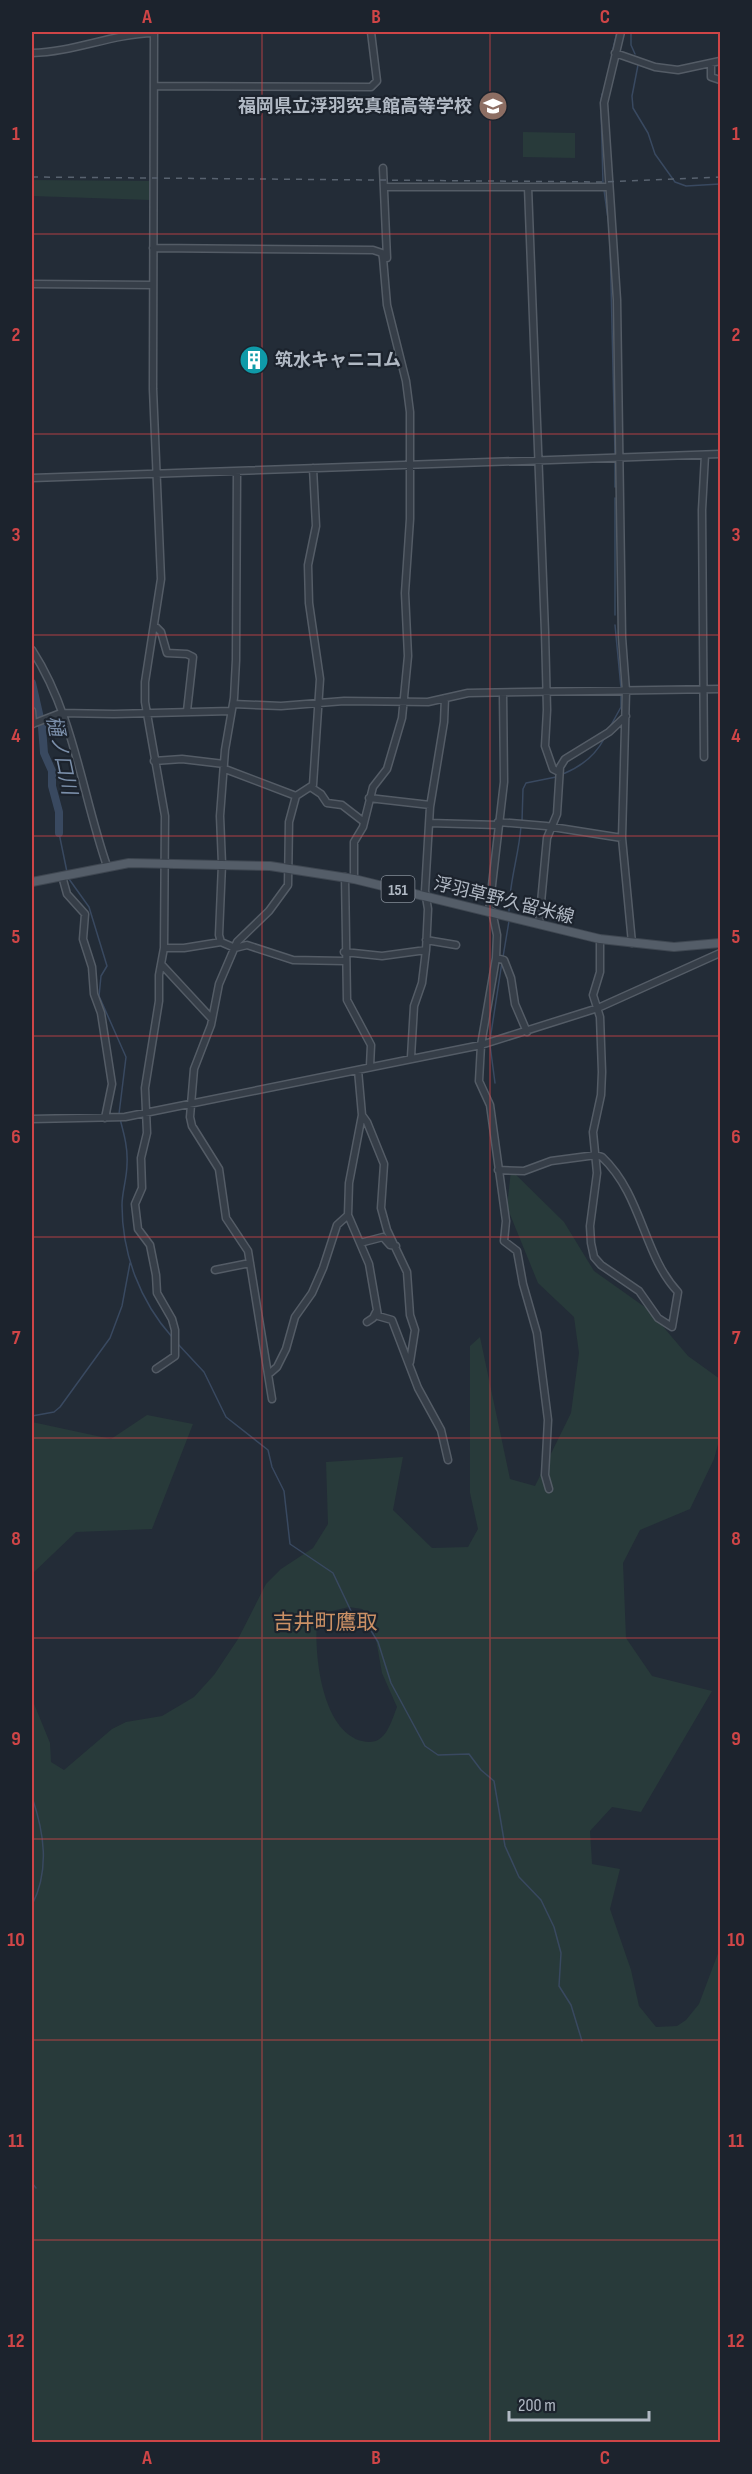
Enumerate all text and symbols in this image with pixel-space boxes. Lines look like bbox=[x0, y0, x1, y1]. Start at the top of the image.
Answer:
text: A bbox=[141, 5, 152, 29]
text: B bbox=[371, 5, 381, 29]
text: C bbox=[600, 5, 610, 29]
school or university icon: 福岡県立浮羽究真館高等学校 bbox=[477, 90, 509, 122]
place label: 福岡県立浮羽究真館高等学校 bbox=[238, 96, 472, 117]
text: 1 bbox=[12, 122, 20, 146]
text: 1 bbox=[732, 122, 740, 146]
text: 2 bbox=[12, 323, 20, 347]
text: 2 bbox=[732, 323, 740, 347]
building icon: 筑水キャニコム bbox=[238, 344, 270, 376]
place label: 筑水キャニコム bbox=[275, 350, 401, 371]
text: 3 bbox=[12, 523, 21, 547]
text: 3 bbox=[732, 523, 741, 547]
water label: 樋ノ口川 bbox=[41, 714, 81, 799]
text: 4 bbox=[11, 724, 21, 748]
text: 4 bbox=[731, 724, 741, 748]
street label: 浮羽草野久留米線 bbox=[431, 873, 576, 928]
road number: 151 bbox=[382, 876, 414, 902]
text: 5 bbox=[12, 925, 21, 949]
text: 5 bbox=[732, 925, 741, 949]
text: 6 bbox=[11, 1125, 21, 1149]
text: 6 bbox=[731, 1125, 741, 1149]
text: 7 bbox=[12, 1326, 21, 1350]
text: 7 bbox=[732, 1326, 741, 1350]
text: 8 bbox=[11, 1527, 21, 1551]
text: 8 bbox=[731, 1527, 741, 1551]
district label: 吉井町鷹取 bbox=[273, 1610, 378, 1635]
text: 9 bbox=[11, 1727, 21, 1751]
text: 9 bbox=[731, 1727, 741, 1751]
text: 10 bbox=[7, 1928, 25, 1952]
text: 10 bbox=[727, 1928, 745, 1952]
text: 11 bbox=[8, 2129, 24, 2153]
text: 11 bbox=[728, 2129, 744, 2153]
text: 12 bbox=[8, 2329, 24, 2353]
text: 12 bbox=[728, 2329, 744, 2353]
scale bar bbox=[509, 2384, 648, 2422]
text: 200 m bbox=[518, 2395, 556, 2416]
text: A bbox=[141, 2446, 152, 2470]
text: B bbox=[371, 2446, 381, 2470]
text: C bbox=[600, 2446, 610, 2470]

